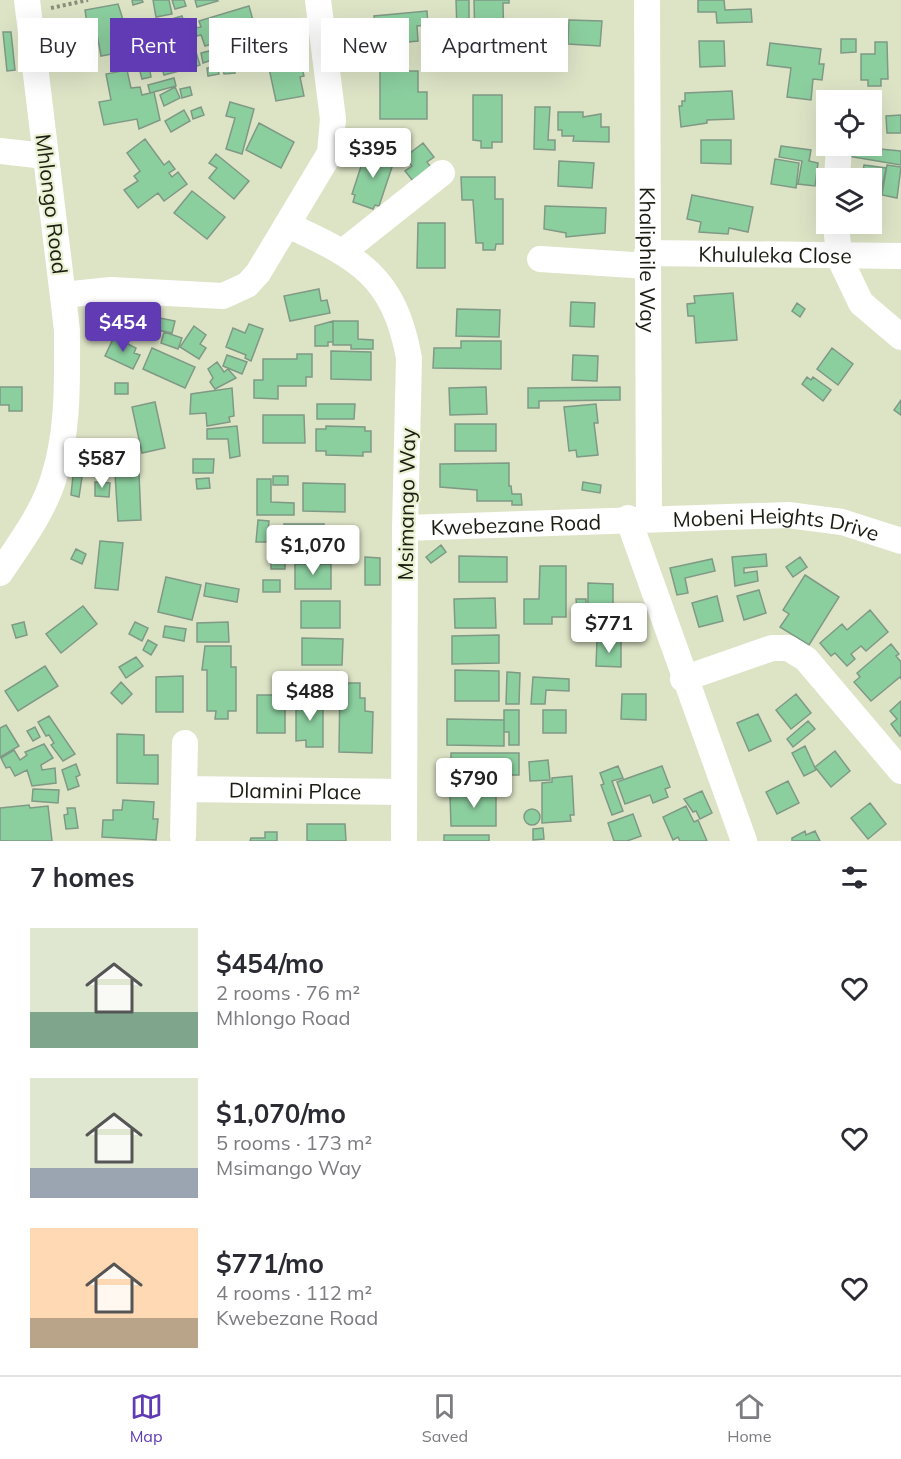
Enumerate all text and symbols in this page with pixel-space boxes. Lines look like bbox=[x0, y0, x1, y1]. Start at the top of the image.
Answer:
chip: Buy bbox=[18, 18, 98, 72]
chip: Rent bbox=[110, 18, 197, 72]
chip: Filters bbox=[209, 18, 309, 72]
chip: New bbox=[321, 18, 409, 72]
chip: Apartment bbox=[421, 18, 568, 72]
map controls bbox=[816, 90, 882, 234]
button: locate bbox=[816, 90, 882, 156]
pin: $395 bbox=[337, 128, 409, 179]
street label: Mhlongo Road bbox=[30, 132, 74, 276]
text: $395 bbox=[349, 135, 397, 160]
button: layers bbox=[816, 168, 882, 234]
street label: Khaliphile Way bbox=[635, 187, 661, 333]
street label: Khululeka Close bbox=[698, 241, 852, 268]
pin: $454 bbox=[87, 302, 159, 353]
text: $454 bbox=[99, 309, 147, 334]
street label: Msimango Way bbox=[392, 427, 420, 581]
pin: $587 bbox=[66, 438, 138, 489]
text: $587 bbox=[78, 445, 126, 470]
street label: Mobeni Heights Drive bbox=[672, 501, 883, 546]
street label: Kwebezane Road bbox=[430, 508, 602, 540]
pin: $1,070 bbox=[264, 525, 362, 576]
text: $1,070 bbox=[281, 532, 345, 557]
pin: $771 bbox=[573, 603, 645, 654]
text: $771 bbox=[585, 610, 633, 635]
pin: $488 bbox=[274, 671, 346, 722]
text: $488 bbox=[286, 678, 334, 703]
pin: $790 bbox=[438, 758, 510, 809]
text: $790 bbox=[450, 765, 498, 790]
street label: Dlamini Place bbox=[229, 777, 361, 804]
text: 7 homes bbox=[30, 861, 134, 894]
icon: filters bbox=[838, 861, 871, 894]
text: $454/mo bbox=[216, 947, 324, 980]
icon: home bbox=[78, 952, 150, 1024]
icon: heart bbox=[838, 972, 871, 1005]
text: 2 rooms · 76 m² bbox=[216, 980, 360, 1005]
text: Mhlongo Road bbox=[216, 1005, 351, 1030]
text: $1,070/mo bbox=[216, 1097, 346, 1130]
icon: home bbox=[78, 1102, 150, 1174]
icon: heart bbox=[838, 1122, 871, 1155]
text: 5 rooms · 173 m² bbox=[216, 1130, 372, 1155]
text: Msimango Way bbox=[216, 1155, 361, 1180]
text: $771/mo bbox=[216, 1247, 324, 1280]
icon: home bbox=[78, 1252, 150, 1324]
icon: heart bbox=[838, 1272, 871, 1305]
text: 4 rooms · 112 m² bbox=[216, 1280, 372, 1305]
text: Kwebezane Road bbox=[216, 1305, 378, 1330]
tab: Map bbox=[130, 1390, 163, 1446]
tab: Saved bbox=[422, 1390, 468, 1446]
tab: Home bbox=[727, 1390, 771, 1446]

